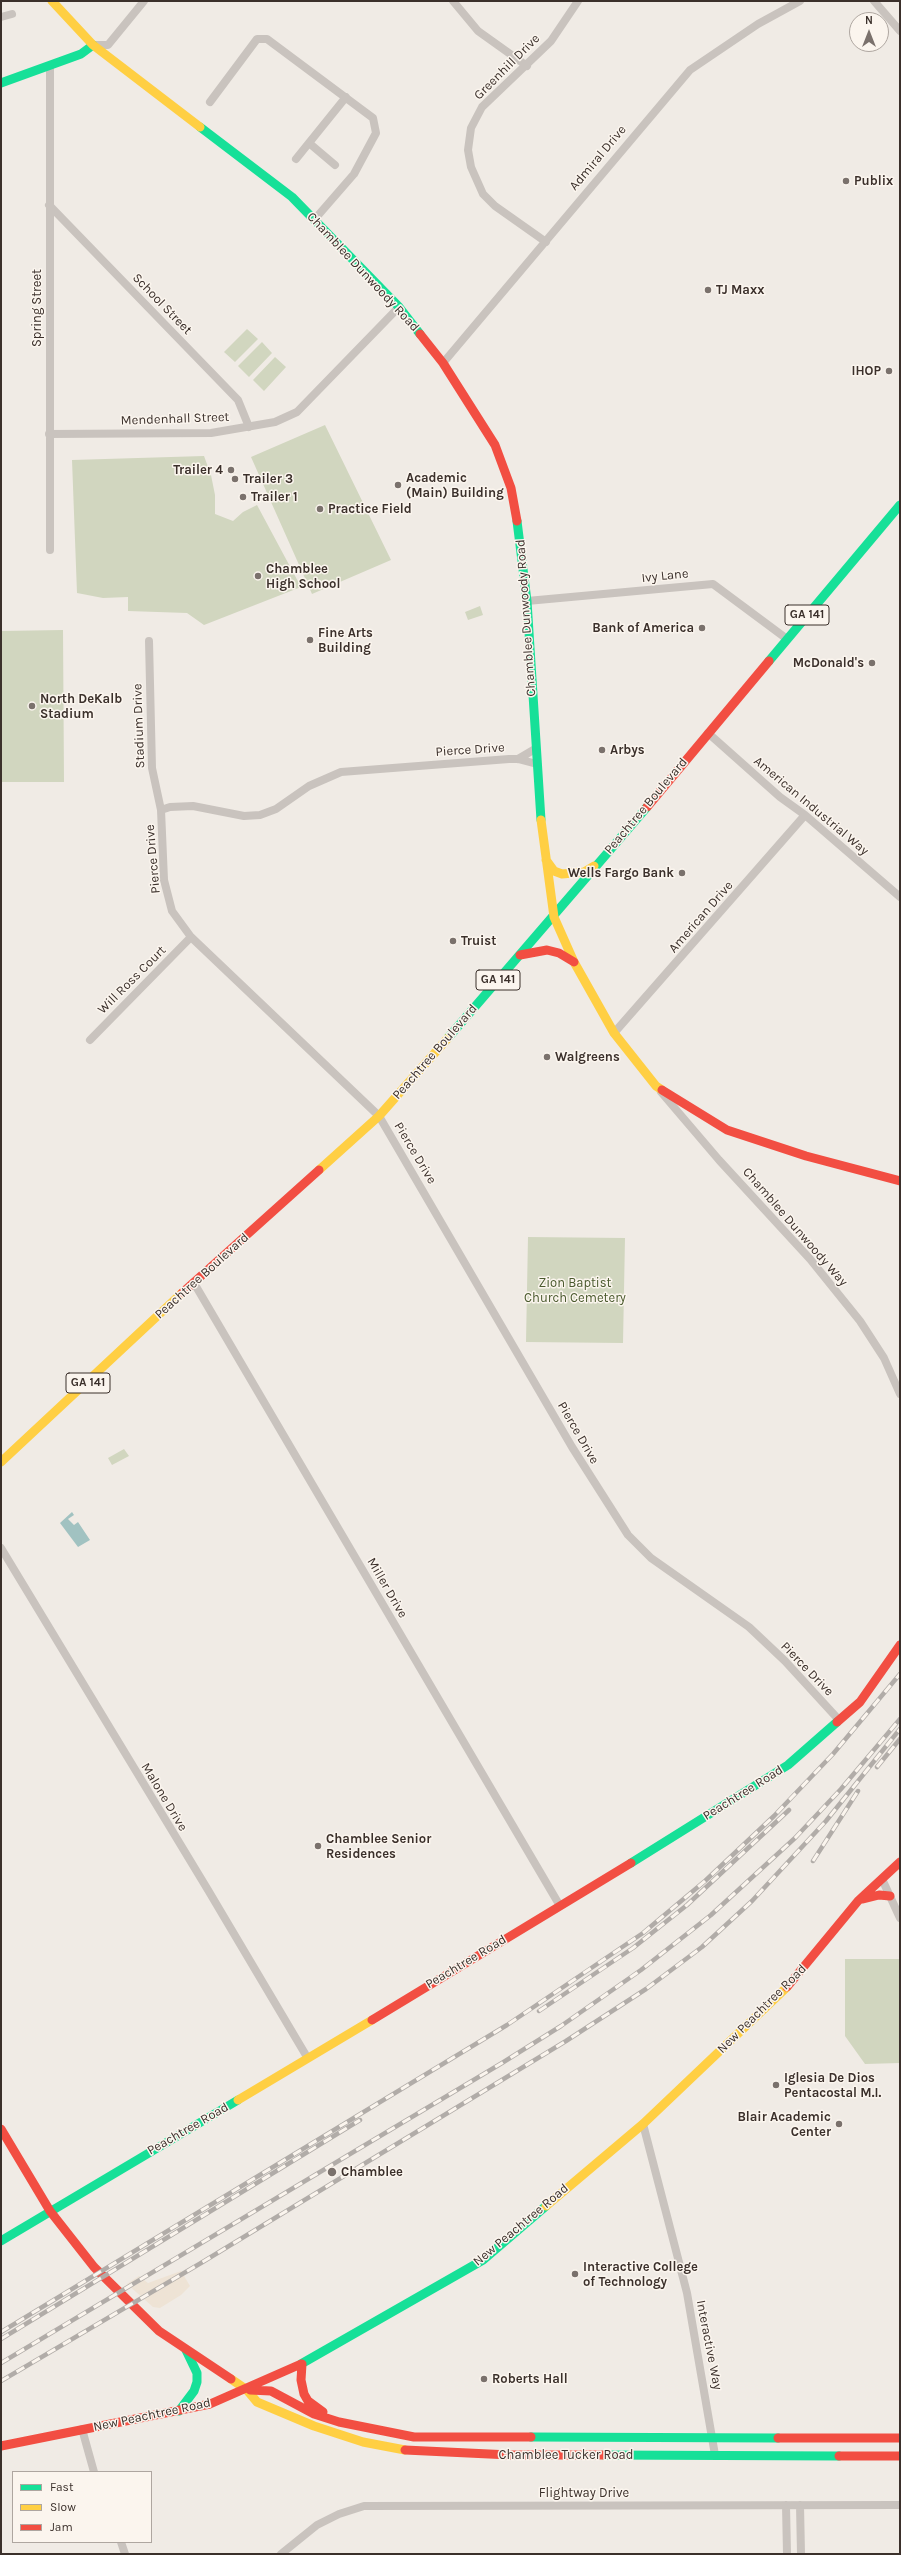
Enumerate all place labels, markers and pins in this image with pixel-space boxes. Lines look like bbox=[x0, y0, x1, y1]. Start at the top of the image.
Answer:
place label: Publix bbox=[854, 173, 893, 189]
marker: Publix bbox=[841, 176, 851, 186]
place label: TJ Maxx bbox=[716, 282, 764, 298]
marker: TJ Maxx bbox=[703, 285, 713, 295]
place label: IHOP bbox=[851, 363, 881, 379]
marker: IHOP bbox=[884, 366, 894, 376]
place label: Trailer 4 bbox=[173, 462, 223, 478]
marker: Trailer 4 bbox=[226, 465, 236, 475]
place label: Academic (Main) Building bbox=[406, 470, 504, 501]
place label: Trailer 3 bbox=[243, 471, 293, 487]
marker: Trailer 3 bbox=[230, 474, 240, 484]
marker: Academic (Main) Building bbox=[393, 480, 403, 490]
place label: Trailer 1 bbox=[251, 489, 298, 505]
marker: Trailer 1 bbox=[238, 492, 248, 502]
place label: Practice Field bbox=[328, 501, 412, 517]
marker: Practice Field bbox=[315, 504, 325, 514]
place label: Chamblee High School bbox=[266, 561, 340, 592]
marker: Chamblee High School bbox=[253, 571, 263, 581]
place label: Bank of America bbox=[592, 620, 694, 636]
marker: Bank of America bbox=[697, 623, 707, 633]
place label: Fine Arts Building bbox=[318, 625, 373, 656]
marker: Fine Arts Building bbox=[305, 635, 315, 645]
place label: McDonald's bbox=[793, 655, 864, 671]
marker: McDonald's bbox=[867, 658, 877, 668]
place label: North DeKalb Stadium bbox=[40, 691, 122, 722]
marker: North DeKalb Stadium bbox=[27, 701, 37, 711]
place label: Arbys bbox=[610, 742, 645, 758]
marker: Arbys bbox=[597, 745, 607, 755]
place label: Wells Fargo Bank bbox=[568, 865, 674, 881]
marker: Wells Fargo Bank bbox=[677, 868, 687, 878]
place label: Truist bbox=[461, 933, 496, 949]
marker: Truist bbox=[448, 936, 458, 946]
place label: Walgreens bbox=[555, 1049, 620, 1065]
marker: Walgreens bbox=[542, 1052, 552, 1062]
place label: Chamblee Senior Residences bbox=[326, 1831, 431, 1862]
marker: Chamblee Senior Residences bbox=[313, 1841, 323, 1851]
place label: Iglesia De Dios Pentacostal M.I. bbox=[784, 2070, 881, 2101]
marker: Iglesia De Dios Pentacostal M.I. bbox=[771, 2080, 781, 2090]
place label: Blair Academic Center bbox=[737, 2109, 831, 2140]
marker: Blair Academic Center bbox=[834, 2119, 844, 2129]
place label: Chamblee bbox=[341, 2164, 403, 2180]
marker: Chamblee bbox=[326, 2166, 338, 2178]
place label: Interactive College of Technology bbox=[583, 2259, 698, 2290]
marker: Interactive College of Technology bbox=[570, 2269, 580, 2279]
place label: Roberts Hall bbox=[492, 2371, 568, 2387]
marker: Roberts Hall bbox=[479, 2374, 489, 2384]

